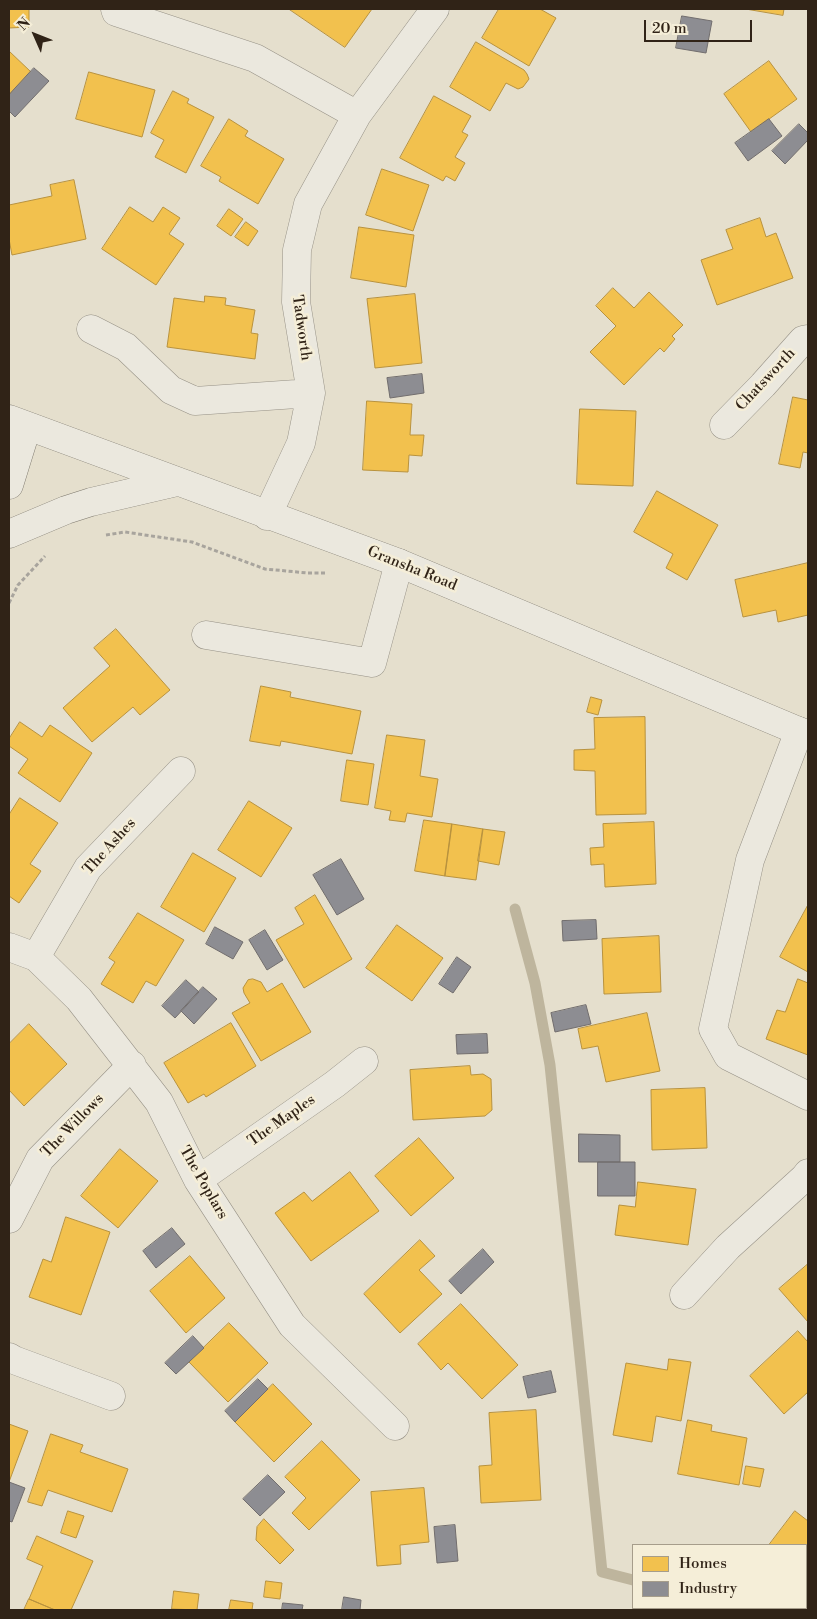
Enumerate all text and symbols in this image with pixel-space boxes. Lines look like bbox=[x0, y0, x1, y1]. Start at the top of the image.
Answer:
north arrow bbox=[10, 10, 60, 60]
scale bar bbox=[647, 10, 754, 42]
text: N bbox=[14, 14, 35, 35]
text: 20 m bbox=[652, 19, 687, 38]
street label: Tadworth bbox=[288, 294, 314, 362]
street label: Chatsworth bbox=[732, 345, 800, 415]
street label: Gransha Road bbox=[365, 543, 459, 595]
street label: The Ashes bbox=[80, 815, 140, 879]
street label: The Willows bbox=[38, 1090, 108, 1162]
street label: The Maples bbox=[245, 1091, 319, 1151]
street label: The Poplars bbox=[175, 1143, 231, 1223]
legend bbox=[632, 1544, 807, 1609]
text: Homes bbox=[679, 1554, 727, 1573]
text: Industry bbox=[679, 1579, 737, 1598]

